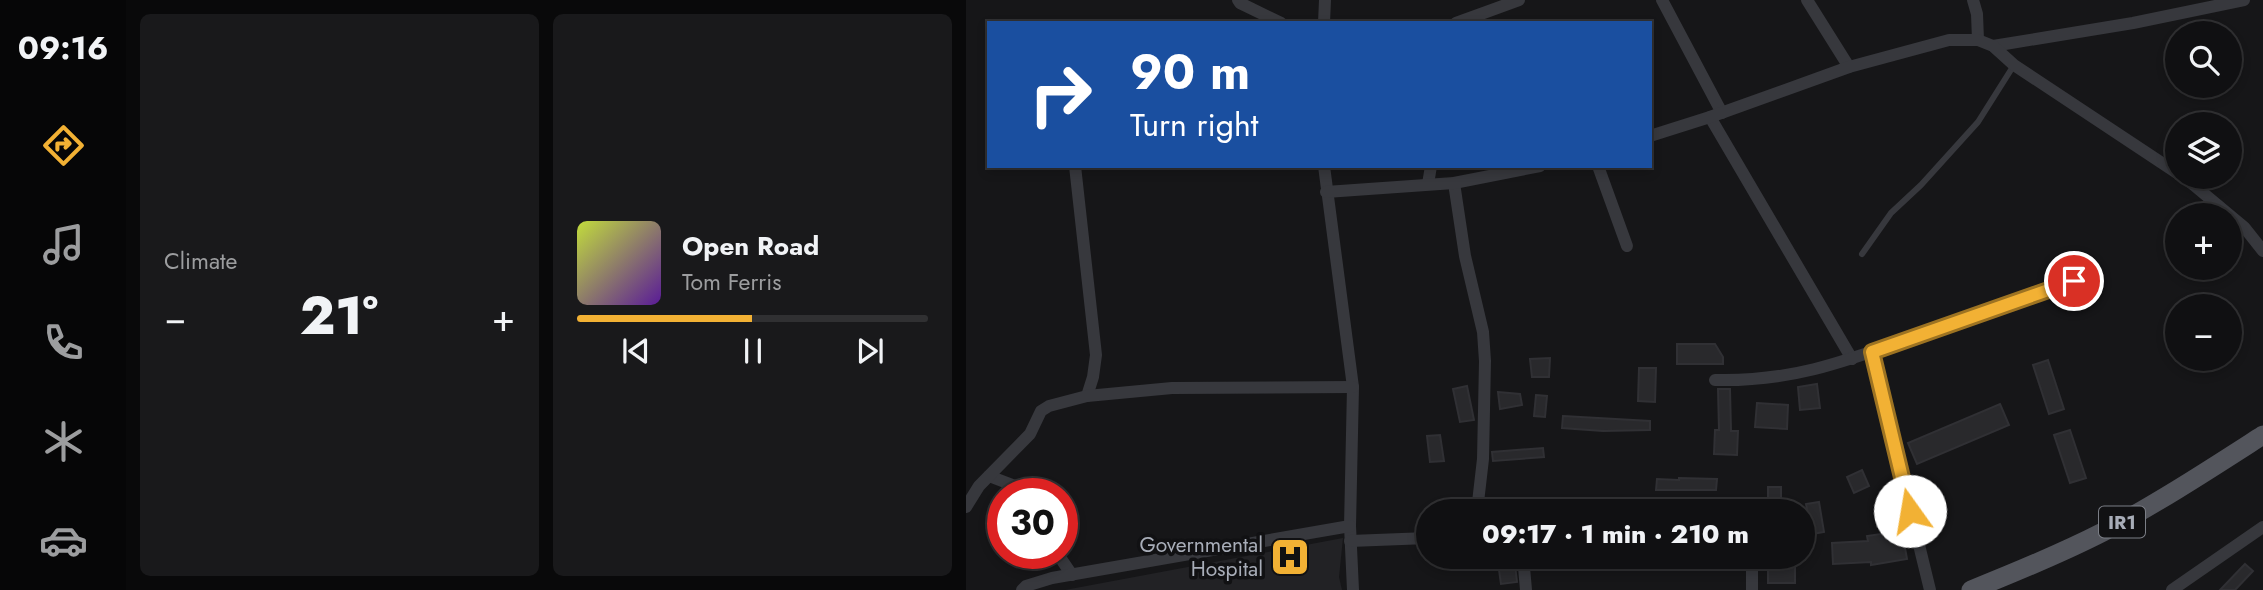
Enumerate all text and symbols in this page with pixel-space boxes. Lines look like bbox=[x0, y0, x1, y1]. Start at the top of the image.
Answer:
map controls bbox=[2165, 21, 2242, 371]
button: search bbox=[2165, 21, 2242, 98]
text: 09:16 bbox=[18, 25, 108, 71]
text: 90 m bbox=[1130, 37, 1250, 107]
icon: right bbox=[1015, 49, 1106, 140]
text: Turn right bbox=[1130, 102, 1259, 148]
button: layers bbox=[2165, 112, 2242, 189]
icon: directions bbox=[39, 121, 88, 170]
button: + bbox=[2165, 203, 2242, 280]
icon: music bbox=[39, 220, 88, 269]
text: Open Road bbox=[682, 227, 819, 265]
text: Climate bbox=[164, 244, 237, 278]
pin bbox=[2044, 251, 2104, 311]
icon: arrive bbox=[2055, 262, 2093, 300]
text: Tom Ferris bbox=[682, 265, 781, 299]
text: 21° bbox=[300, 278, 378, 354]
text: − bbox=[164, 290, 186, 345]
text: + bbox=[492, 290, 515, 345]
button: − bbox=[2165, 294, 2242, 371]
icon: phone bbox=[39, 318, 88, 367]
icon: previous bbox=[617, 332, 655, 370]
icon: pause bbox=[734, 332, 772, 370]
icon: next bbox=[851, 332, 889, 370]
icon: climate bbox=[39, 417, 88, 466]
position arrow bbox=[1873, 474, 1947, 548]
speed limit sign: 30 bbox=[987, 478, 1078, 569]
road number: IR1 bbox=[2099, 506, 2145, 538]
text: 09:17 · 1 min · 210 m bbox=[1482, 515, 1749, 553]
icon: car bbox=[39, 516, 88, 565]
place label: Governmental Hospital bbox=[1139, 530, 1263, 584]
hospital icon: Governmental Hospital bbox=[1269, 536, 1311, 578]

